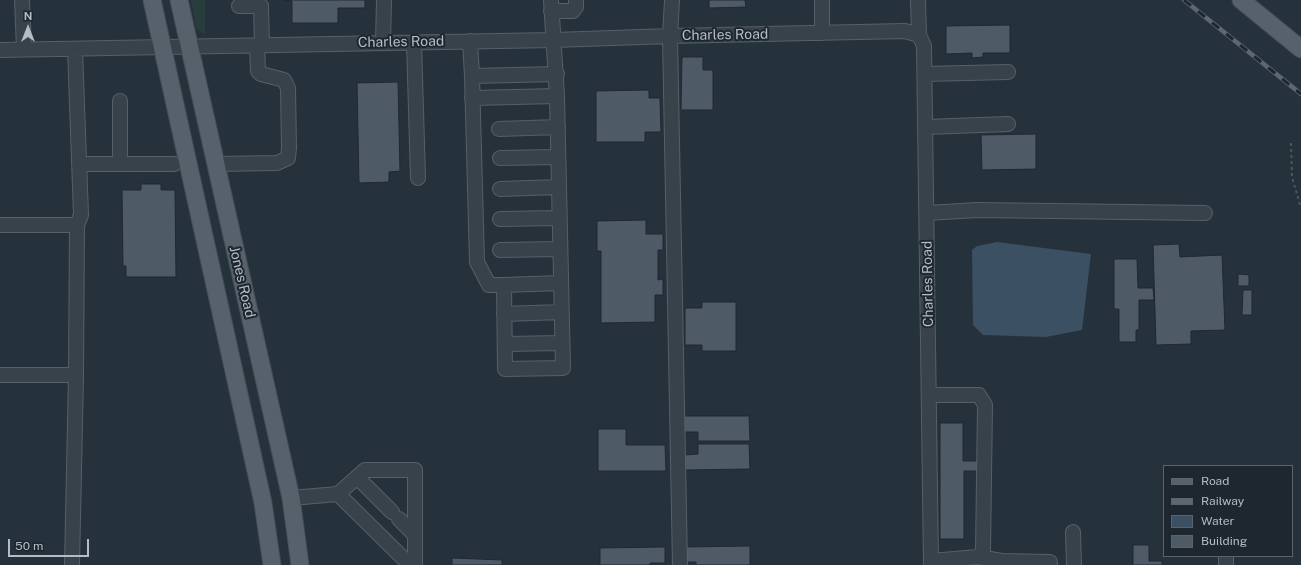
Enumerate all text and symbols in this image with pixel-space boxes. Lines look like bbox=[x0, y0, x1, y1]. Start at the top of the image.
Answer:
north arrow bbox=[8, 8, 48, 48]
text: N bbox=[24, 10, 32, 22]
street label: Charles Road bbox=[682, 26, 768, 44]
street label: Charles Road bbox=[358, 33, 444, 51]
street label: Charles Road bbox=[919, 241, 937, 327]
street label: Jones Road bbox=[226, 245, 258, 319]
legend bbox=[1163, 465, 1293, 557]
text: Road bbox=[1201, 474, 1229, 488]
text: Railway bbox=[1201, 494, 1244, 508]
text: Water bbox=[1201, 514, 1234, 528]
scale bar bbox=[10, 531, 91, 557]
text: Building bbox=[1201, 534, 1247, 548]
text: 50 m bbox=[15, 539, 43, 553]

